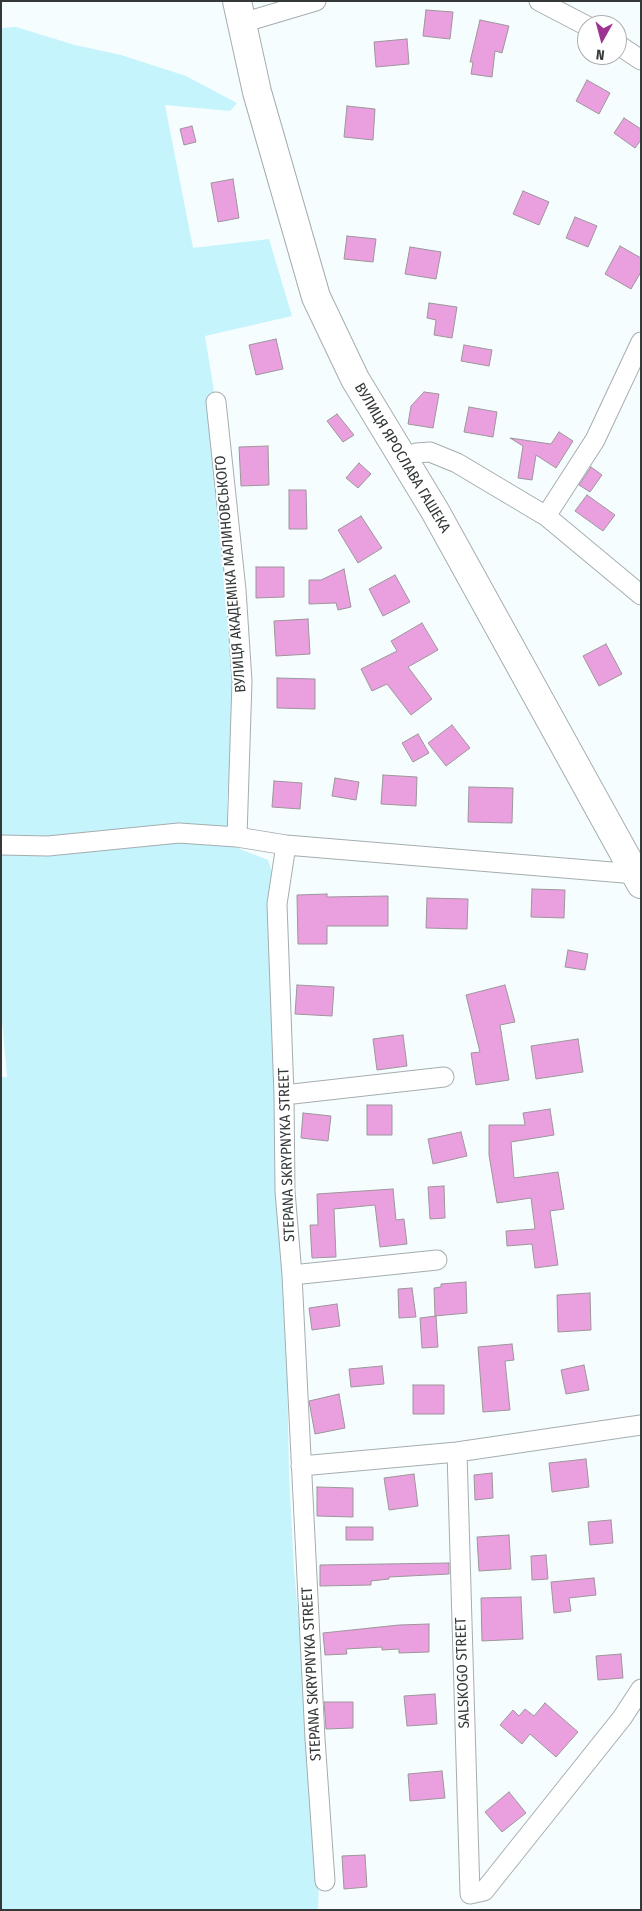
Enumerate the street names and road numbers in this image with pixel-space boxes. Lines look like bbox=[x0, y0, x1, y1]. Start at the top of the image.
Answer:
street label: ВУЛИЦЯ ЯРОСЛАВА ГАШЕКА bbox=[350, 380, 454, 536]
street label: ВУЛИЦЯ АКАДЕМІКА МАЛИНОВСЬКОГО bbox=[212, 455, 250, 693]
street label: STEPANA SKRYPNYKA STREET bbox=[275, 1068, 299, 1242]
street label: STEPANA SKRYPNYKA STREET bbox=[298, 1587, 326, 1761]
street label: SALSKOGO STREET bbox=[452, 1617, 474, 1729]

